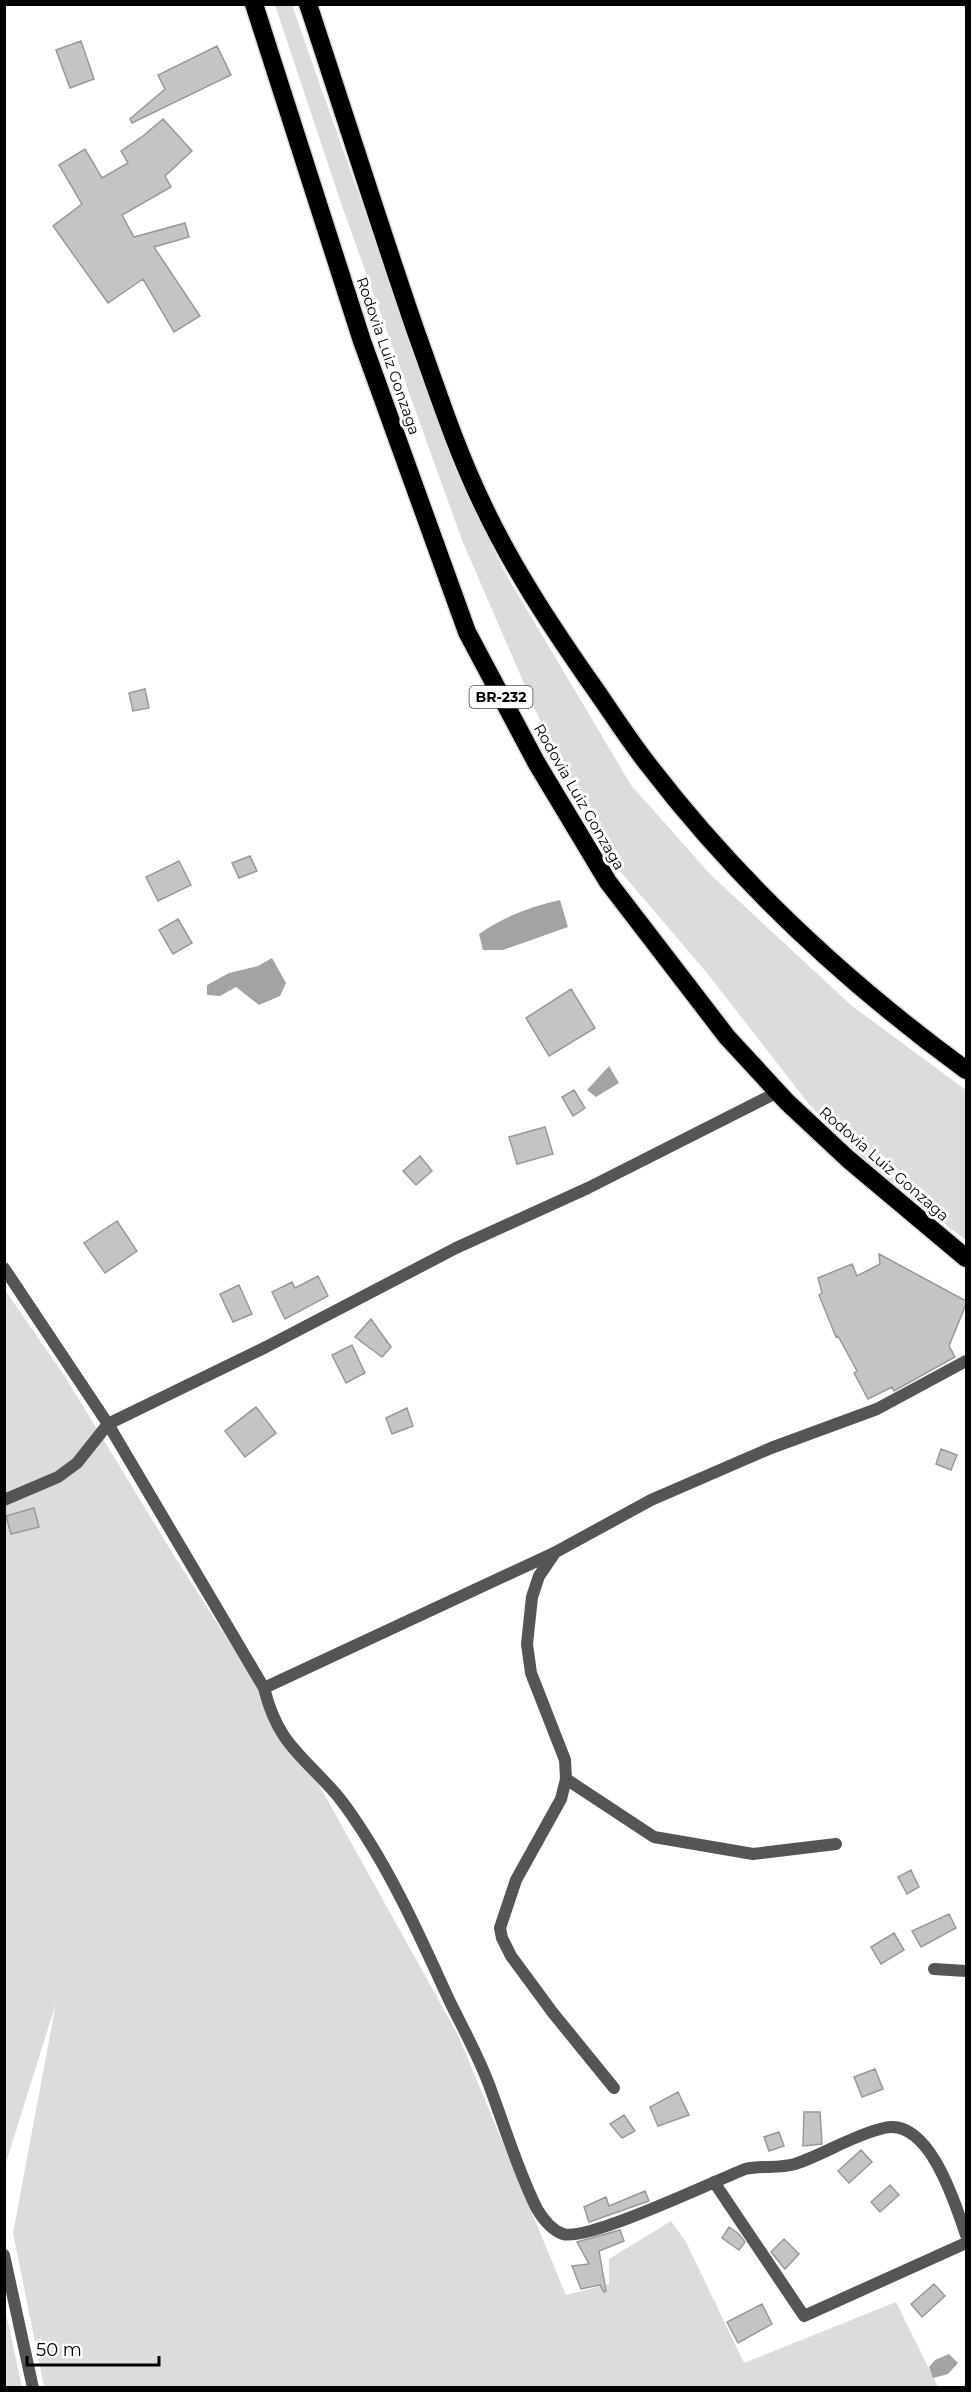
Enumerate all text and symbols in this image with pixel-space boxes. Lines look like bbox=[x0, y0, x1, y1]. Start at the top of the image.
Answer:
street label: Rodovia Luiz Gonzaga bbox=[353, 274, 424, 437]
road number: BR-232 bbox=[470, 686, 532, 708]
street label: Rodovia Luiz Gonzaga bbox=[530, 720, 629, 873]
street label: Rodovia Luiz Gonzaga bbox=[816, 1102, 953, 1225]
scale bar bbox=[27, 2329, 159, 2367]
text: 50 m bbox=[36, 2339, 82, 2361]

